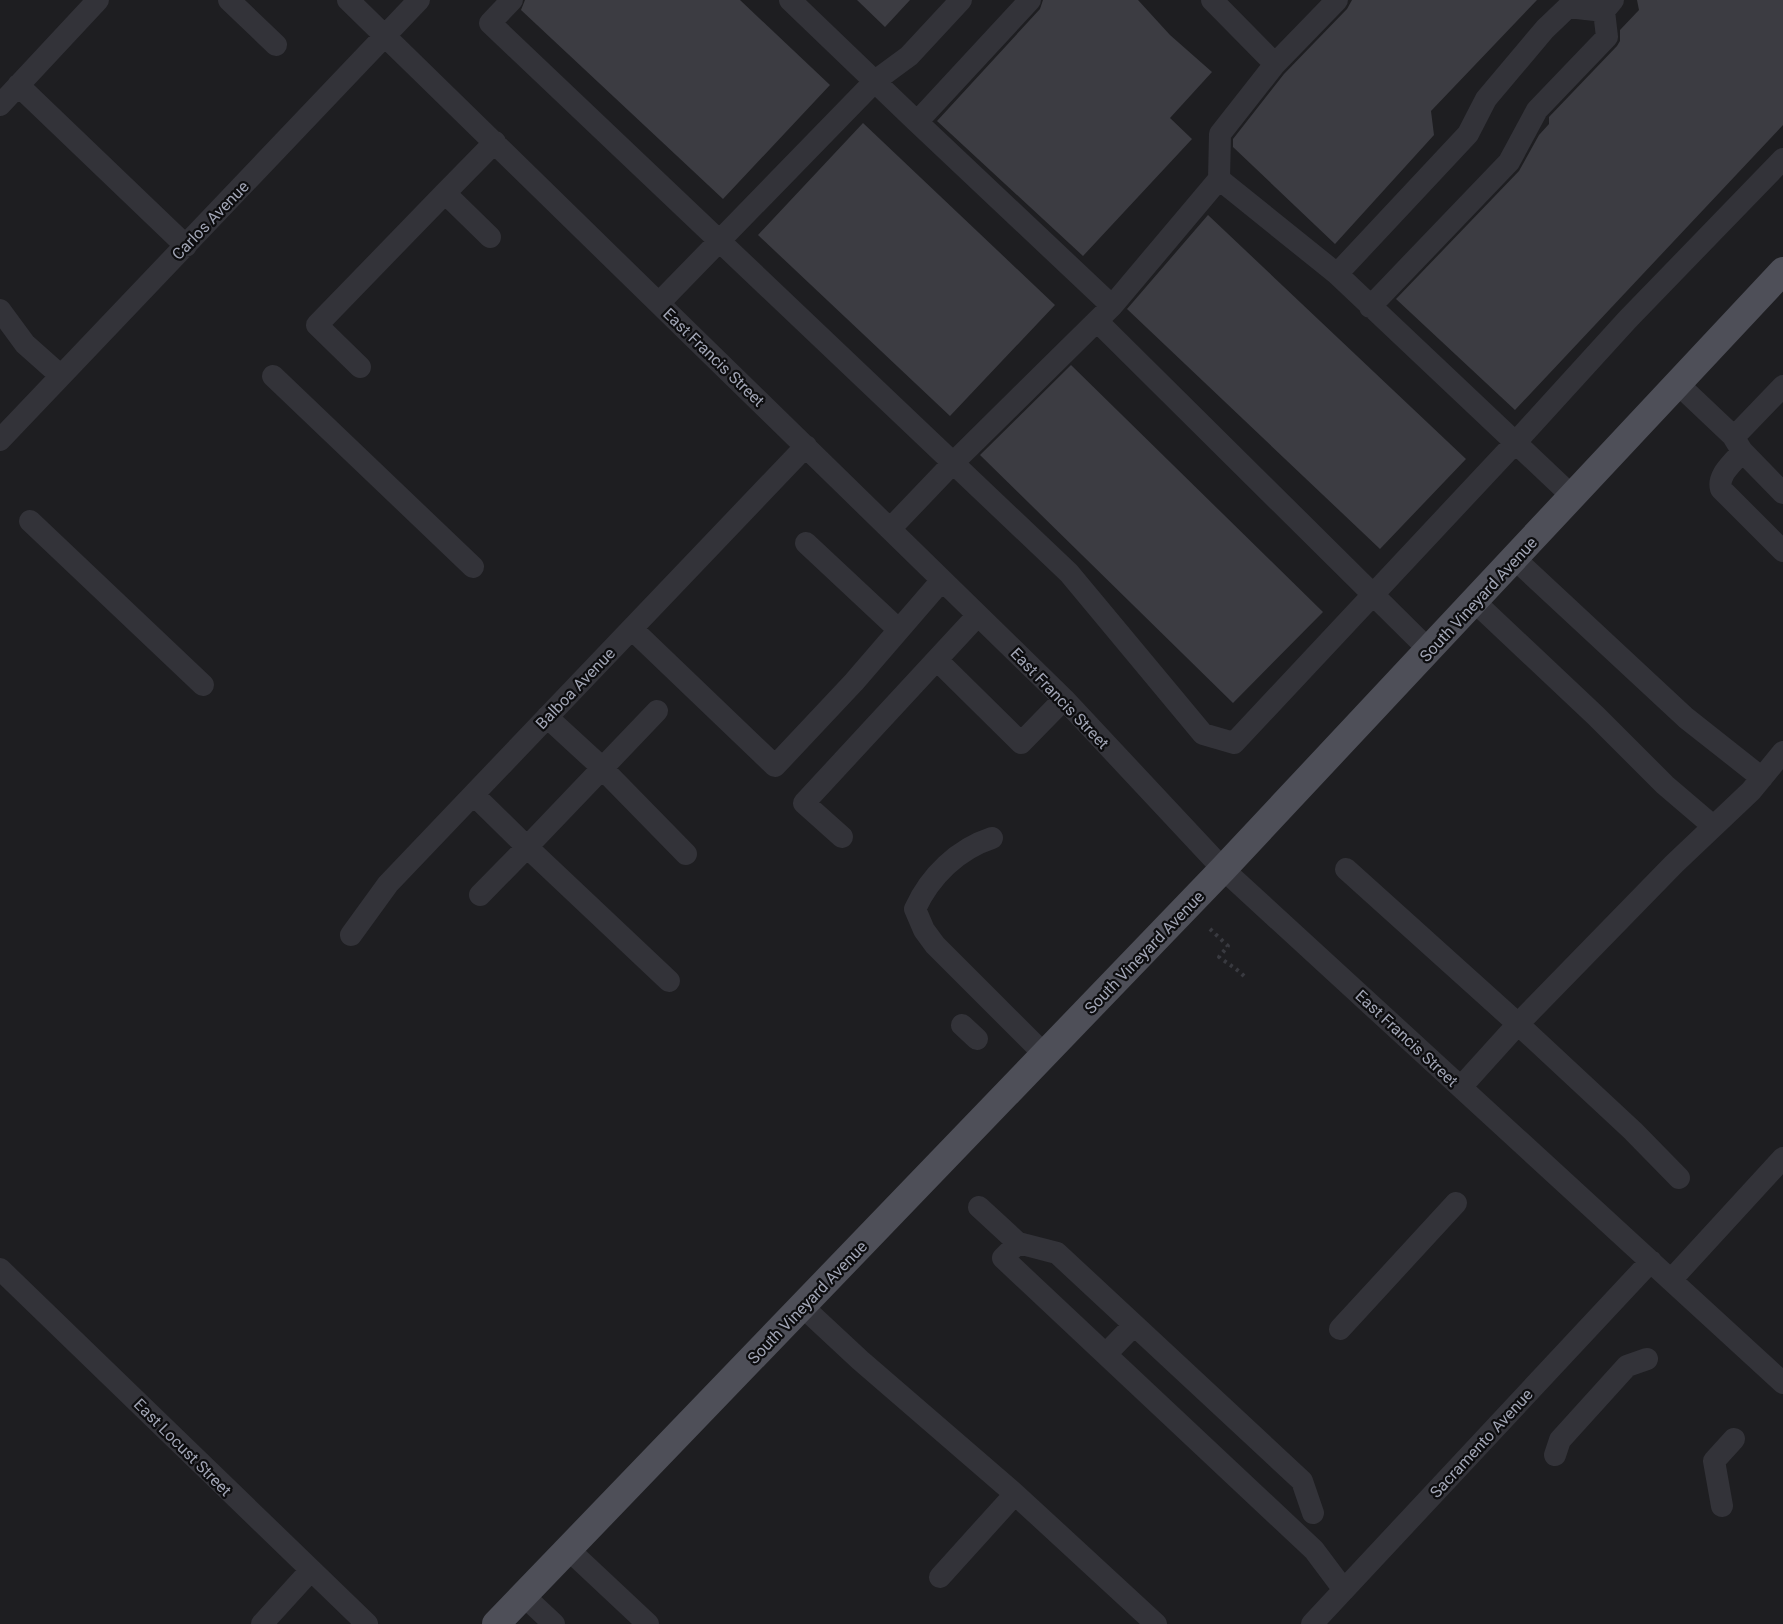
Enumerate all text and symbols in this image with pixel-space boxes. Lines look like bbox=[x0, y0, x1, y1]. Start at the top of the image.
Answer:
street label: Carlos Avenue bbox=[168, 177, 253, 264]
street label: East Francis Street bbox=[659, 304, 768, 410]
street label: South Vineyard Avenue bbox=[1416, 533, 1541, 666]
street label: Balboa Avenue bbox=[532, 644, 619, 733]
street label: East Francis Street bbox=[1007, 644, 1113, 753]
street label: South Vineyard Avenue bbox=[1081, 887, 1208, 1018]
street label: East Francis Street bbox=[1351, 986, 1462, 1091]
street label: South Vineyard Avenue bbox=[744, 1237, 871, 1368]
street label: Sacramento Avenue bbox=[1426, 1385, 1537, 1502]
street label: East Locust Street bbox=[130, 1395, 235, 1500]

